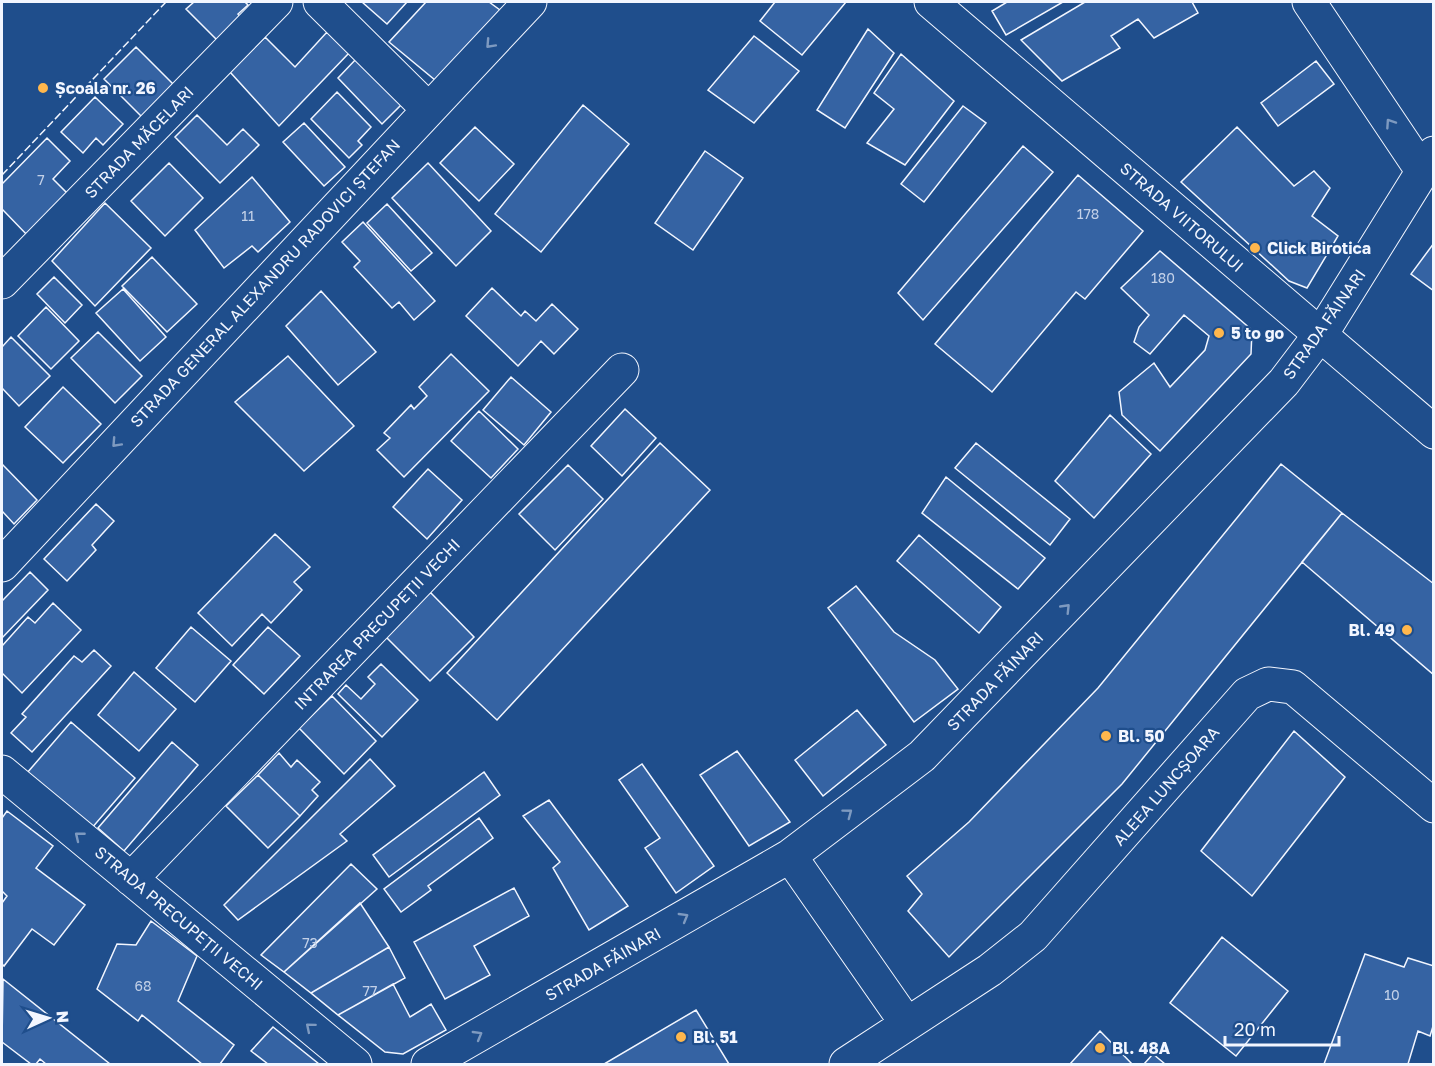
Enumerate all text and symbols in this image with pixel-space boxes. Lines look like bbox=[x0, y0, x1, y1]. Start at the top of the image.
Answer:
one-way arrow bbox=[486, 37, 497, 48]
place label: Școala nr. 26 bbox=[55, 78, 156, 98]
marker: Școala nr. 26 bbox=[36, 81, 50, 95]
street label: STRADA MĂCELARI bbox=[80, 82, 198, 202]
one-way arrow bbox=[1386, 118, 1397, 129]
street label: STRADA GENERAL ALEXANDRU RADOVICI ȘTEFAN bbox=[126, 135, 404, 431]
street label: STRADA VIITORULUI bbox=[1116, 158, 1248, 276]
house number: 7 bbox=[37, 171, 45, 188]
house number: 178 bbox=[1077, 205, 1099, 222]
house number: 11 bbox=[241, 207, 255, 224]
place label: Click Birotica bbox=[1267, 238, 1371, 258]
marker: Click Birotica bbox=[1248, 241, 1262, 255]
street label: STRADA FĂINARI bbox=[1278, 265, 1370, 383]
house number: 180 bbox=[1151, 269, 1175, 286]
place label: 5 to go bbox=[1231, 323, 1285, 343]
marker: 5 to go bbox=[1212, 326, 1226, 340]
one-way arrow bbox=[112, 436, 123, 447]
street label: INTRAREA PRECUPEȚII VECHI bbox=[290, 534, 464, 714]
one-way arrow bbox=[1059, 604, 1070, 614]
place label: Bl. 49 bbox=[1348, 620, 1395, 640]
marker: Bl. 49 bbox=[1400, 623, 1414, 637]
street label: STRADA FĂINARI bbox=[943, 627, 1047, 735]
street label: ALEEA LUNCȘOARA bbox=[1109, 722, 1223, 850]
place label: Bl. 50 bbox=[1118, 726, 1165, 746]
marker: Bl. 50 bbox=[1099, 729, 1113, 743]
one-way arrow bbox=[841, 809, 852, 820]
one-way arrow bbox=[75, 832, 86, 843]
street label: STRADA PRECUPEȚII VECHI bbox=[91, 842, 267, 994]
one-way arrow bbox=[678, 913, 688, 925]
street label: STRADA FĂINARI bbox=[542, 923, 664, 1005]
house number: 73 bbox=[302, 934, 318, 951]
house number: 68 bbox=[134, 977, 152, 994]
house number: 77 bbox=[363, 982, 377, 999]
house number: 10 bbox=[1384, 986, 1400, 1003]
north arrow bbox=[18, 988, 78, 1048]
scale bar bbox=[1225, 1009, 1339, 1047]
text: N bbox=[53, 1010, 73, 1024]
text: 20 m bbox=[1234, 1018, 1276, 1040]
one-way arrow bbox=[306, 1023, 317, 1034]
place label: Bl. 51 bbox=[693, 1027, 737, 1047]
marker: Bl. 51 bbox=[674, 1030, 688, 1044]
one-way arrow bbox=[472, 1031, 482, 1043]
place label: Bl. 48A bbox=[1112, 1038, 1171, 1058]
marker: Bl. 48A bbox=[1093, 1041, 1107, 1055]

